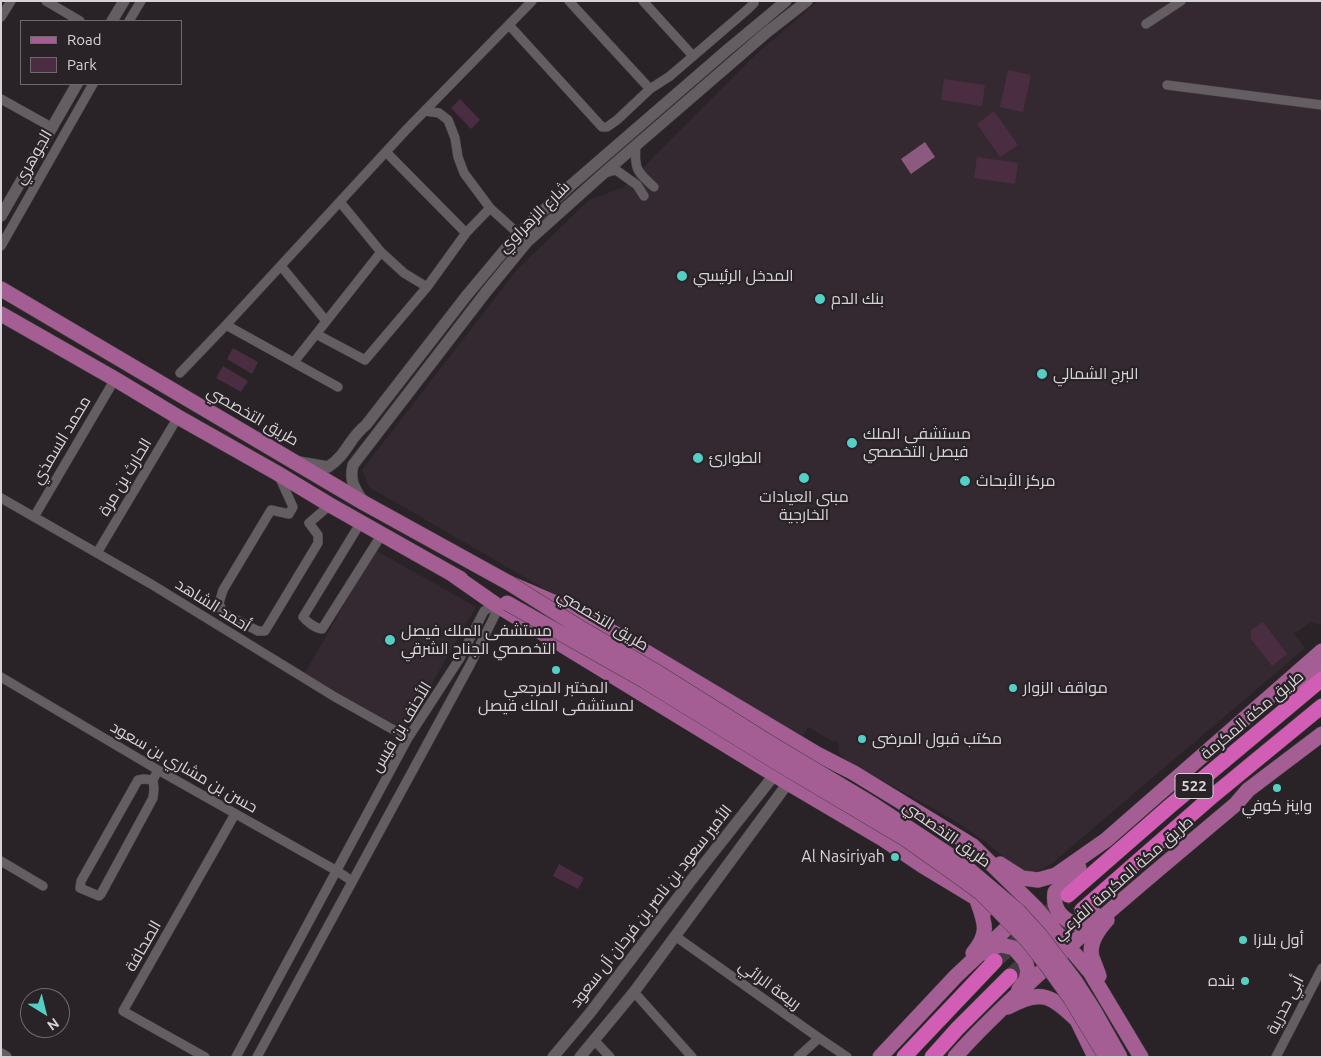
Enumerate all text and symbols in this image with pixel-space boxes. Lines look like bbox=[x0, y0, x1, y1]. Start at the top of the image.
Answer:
legend bbox=[20, 20, 182, 85]
text: Road bbox=[67, 31, 102, 48]
text: Park bbox=[67, 56, 97, 73]
street label: الجوهري bbox=[10, 126, 56, 188]
street label: شارع الزهراوي bbox=[494, 177, 574, 257]
place label: المدخل الرئيسي bbox=[693, 266, 794, 286]
marker: المدخل الرئيسي bbox=[675, 269, 689, 283]
place label: بنك الدم bbox=[831, 289, 884, 309]
marker: بنك الدم bbox=[813, 292, 827, 306]
place label: البرج الشمالي bbox=[1053, 364, 1138, 384]
marker: البرج الشمالي bbox=[1035, 367, 1049, 381]
street label: طريق التخصصي bbox=[204, 382, 302, 450]
street label: محمد السمذي bbox=[27, 393, 95, 487]
place label: مستشفى الملك فيصل التخصصي bbox=[863, 424, 971, 462]
street label: الحارث بن مرة bbox=[94, 435, 156, 519]
marker: مستشفى الملك فيصل التخصصي bbox=[845, 436, 859, 450]
place label: الطوارئ bbox=[709, 448, 762, 468]
marker: الطوارئ bbox=[691, 451, 705, 465]
marker: مبنى العيادات الخارجية bbox=[797, 471, 811, 485]
place label: مركز الأبحاث bbox=[976, 471, 1055, 491]
marker: مركز الأبحاث bbox=[958, 474, 972, 488]
place label: مبنى العيادات الخارجية bbox=[759, 487, 849, 525]
street label: أحمد الشاهد bbox=[172, 574, 254, 636]
street label: طريق التخصصي bbox=[554, 585, 652, 655]
place label: مستشفى الملك فيصل التخصصي الجناح الشرقي bbox=[401, 621, 556, 659]
marker: مستشفى الملك فيصل التخصصي الجناح الشرقي bbox=[383, 633, 397, 647]
marker: المختبر المرجعي لمستشفى الملك فيصل bbox=[550, 664, 562, 676]
street label: طريق مكة المكرمة bbox=[1197, 666, 1307, 764]
street label: الأحنف بن قيس bbox=[366, 678, 436, 776]
place label: المختبر المرجعي لمستشفى الملك فيصل bbox=[478, 678, 634, 716]
place label: مواقف الزوار bbox=[1023, 678, 1108, 698]
marker: مواقف الزوار bbox=[1007, 682, 1019, 694]
street label: حسن بن مشاري بن سعود bbox=[107, 717, 261, 817]
place label: مكتب قبول المرضى bbox=[872, 729, 1002, 749]
marker: مكتب قبول المرضى bbox=[856, 733, 868, 745]
road number: 522 bbox=[1175, 774, 1213, 798]
marker: واينز كوفي bbox=[1271, 782, 1283, 794]
place label: واينز كوفي bbox=[1242, 796, 1312, 816]
street label: طريق التخصصي bbox=[899, 797, 995, 871]
street label: الأمير سعود بن ناصر بن فرحان آل سعود bbox=[566, 801, 736, 1011]
street label: طريق مكة المكرمة الفرعي bbox=[1049, 812, 1197, 944]
place label: Al Nasiriyah bbox=[801, 847, 885, 867]
marker: Al Nasiriyah bbox=[889, 851, 901, 863]
street label: الصحافة bbox=[121, 917, 165, 975]
place label: أول بلازا bbox=[1253, 930, 1304, 950]
marker: أول بلازا bbox=[1237, 934, 1249, 946]
street label: ربيعة الرائي bbox=[735, 956, 805, 1014]
place label: بنده bbox=[1208, 971, 1235, 991]
street label: أبي حدرية bbox=[1262, 973, 1308, 1037]
marker: بنده bbox=[1239, 975, 1251, 987]
north arrow bbox=[20, 988, 70, 1038]
text: N bbox=[44, 1015, 62, 1034]

